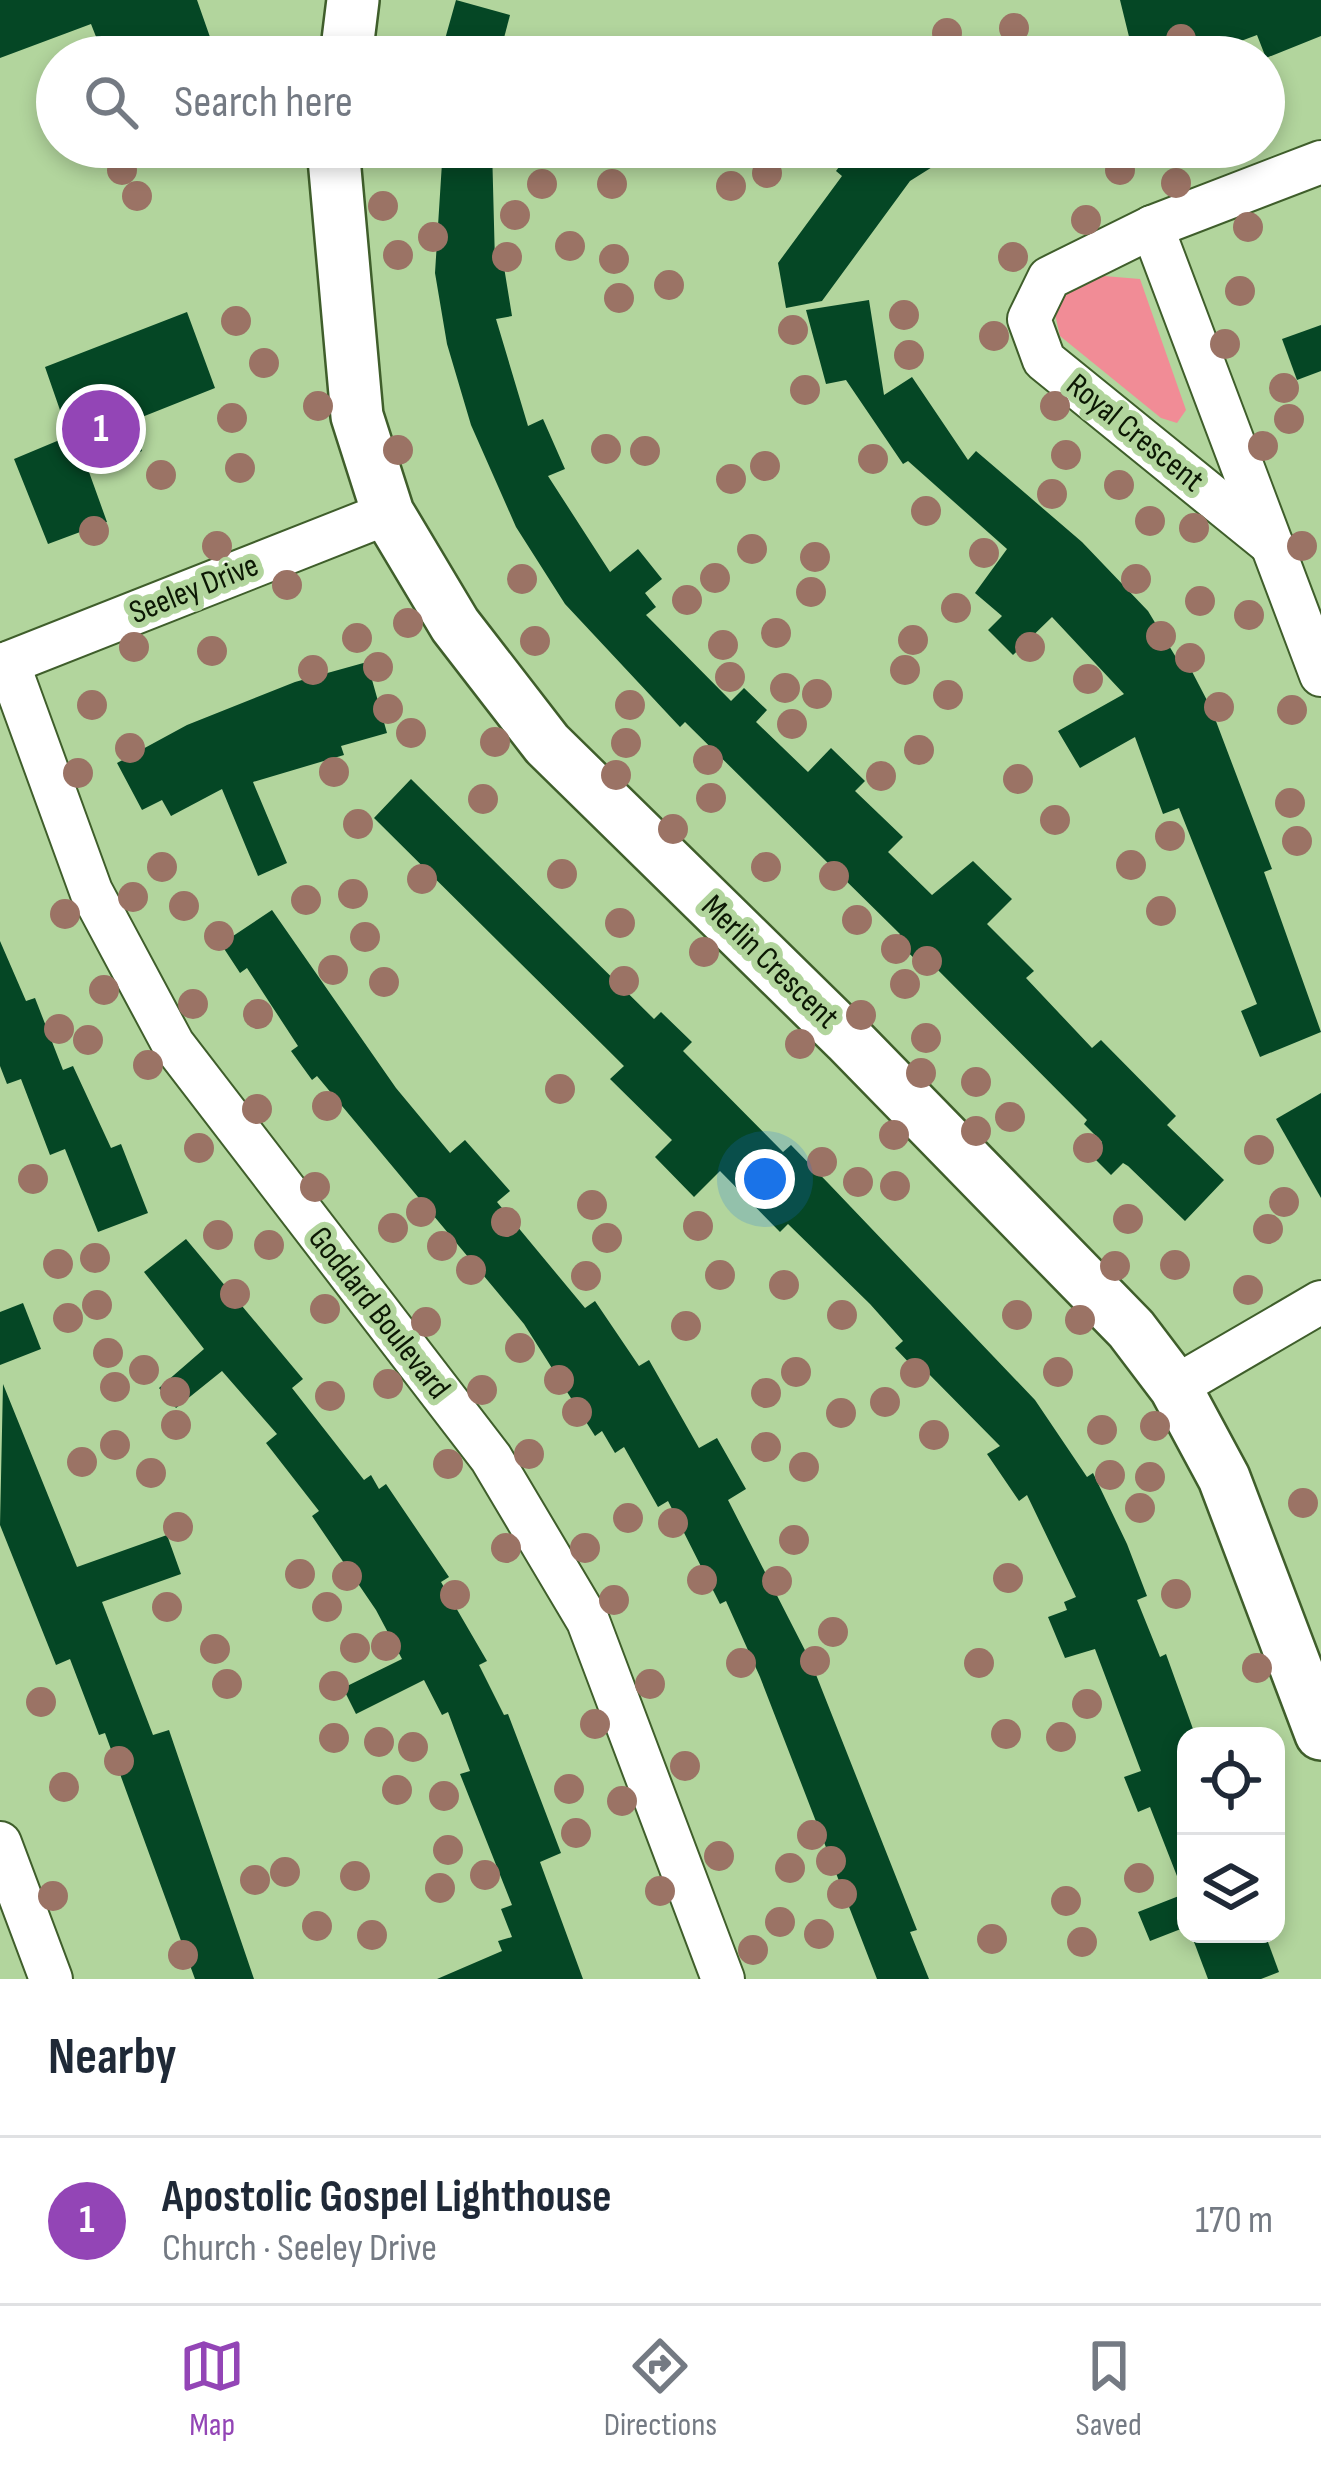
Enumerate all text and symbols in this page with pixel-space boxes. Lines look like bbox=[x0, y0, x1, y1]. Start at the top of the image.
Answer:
search box bbox=[36, 36, 1285, 168]
icon: search bbox=[78, 69, 144, 135]
text: Search here bbox=[174, 75, 353, 130]
street label: Royal Crescent bbox=[1058, 365, 1212, 501]
pin: 1 bbox=[62, 384, 140, 474]
street label: Seeley Drive bbox=[124, 545, 264, 633]
street label: Merlin Crescent bbox=[693, 887, 847, 1037]
your location bbox=[735, 1149, 795, 1209]
street label: Goddard Boulevard bbox=[299, 1219, 459, 1407]
map controls bbox=[1177, 1727, 1285, 1943]
button: locate bbox=[1177, 1727, 1285, 1835]
button: layers bbox=[1177, 1835, 1285, 1943]
text: Nearby bbox=[48, 2027, 177, 2088]
text: Apostolic Gospel Lighthouse bbox=[162, 2170, 612, 2225]
text: 1 bbox=[79, 2197, 95, 2244]
text: 170 m bbox=[1195, 2197, 1273, 2244]
text: Church · Seeley Drive bbox=[162, 2225, 437, 2272]
tab: Map bbox=[179, 2333, 245, 2445]
tab: Directions bbox=[604, 2333, 717, 2445]
tab: Saved bbox=[1076, 2333, 1142, 2445]

